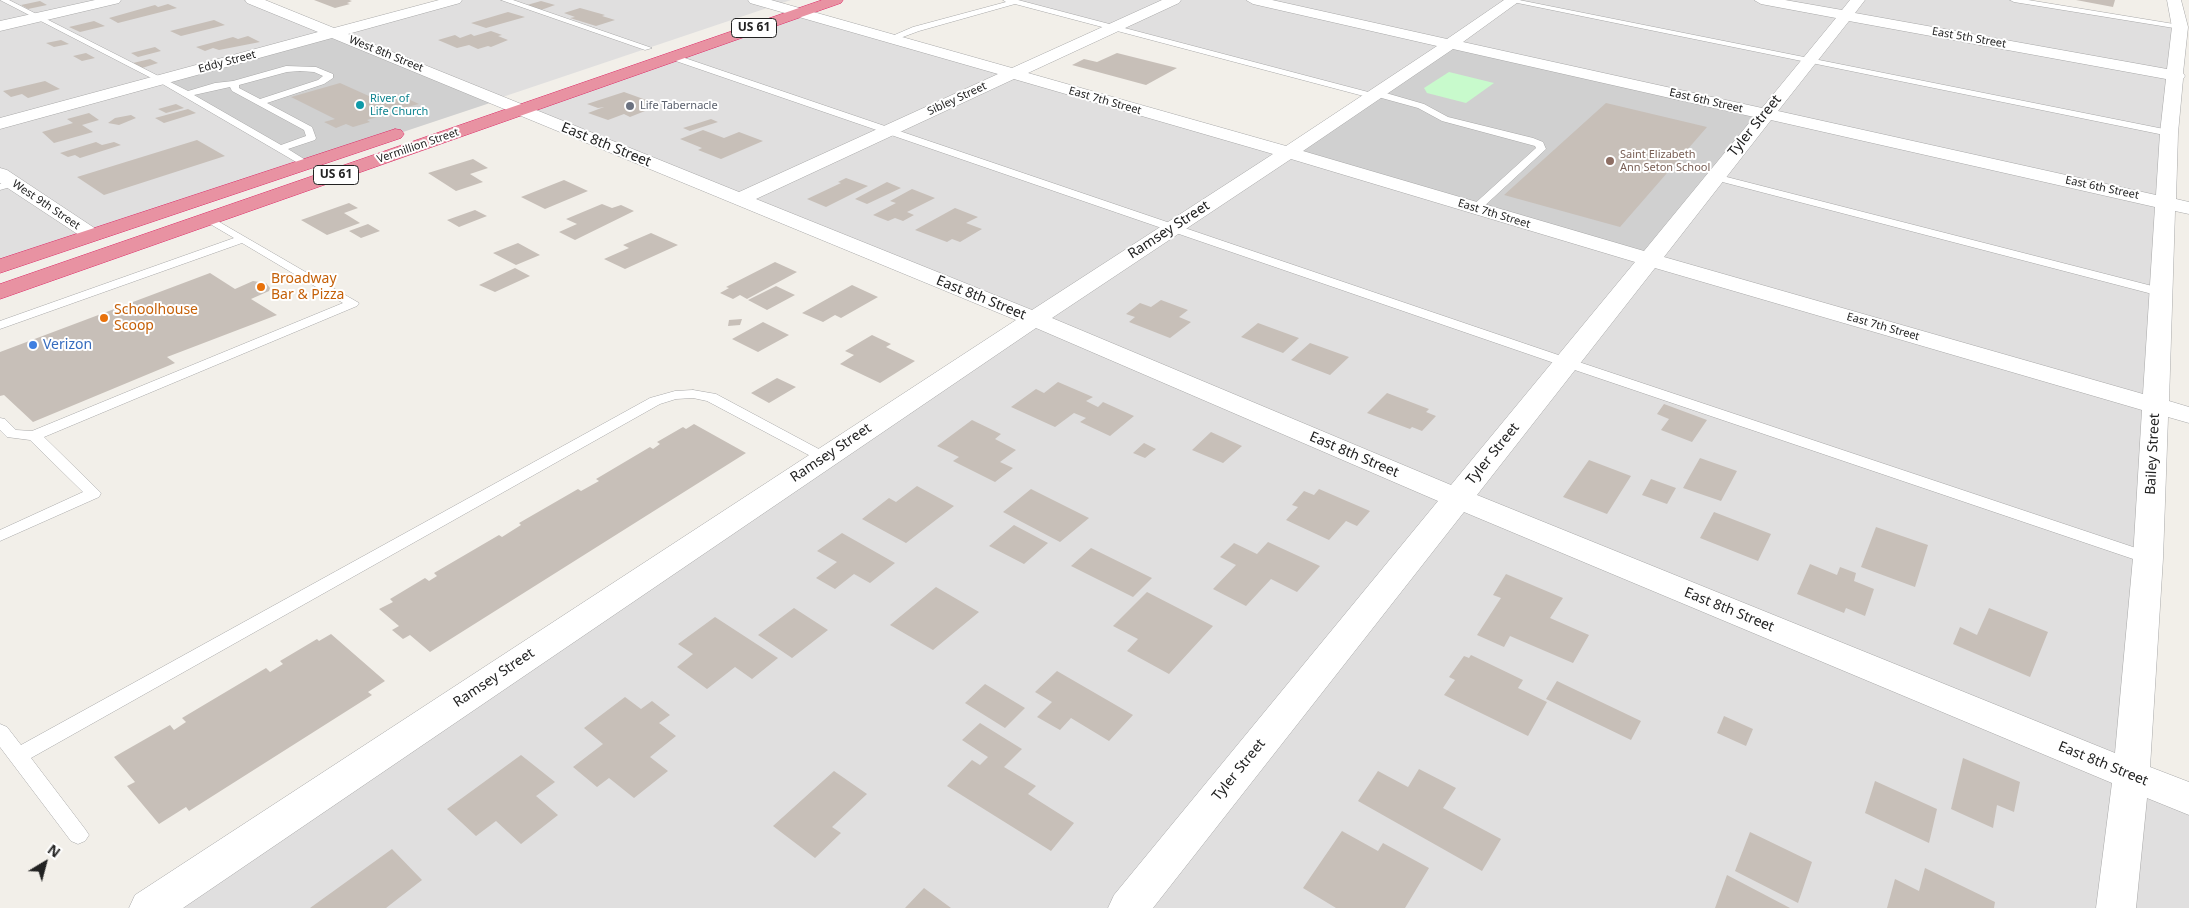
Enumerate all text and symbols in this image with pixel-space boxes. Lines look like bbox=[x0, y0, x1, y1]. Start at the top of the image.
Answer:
road number: US 61 bbox=[732, 18, 776, 38]
street label: East 5th Street bbox=[1931, 25, 2007, 51]
street label: West 8th Street bbox=[347, 33, 425, 75]
street label: Eddy Street bbox=[197, 48, 257, 76]
street label: Sibley Street bbox=[925, 80, 989, 118]
street label: East 7th Street bbox=[1067, 84, 1143, 118]
street label: East 6th Street bbox=[1668, 86, 1744, 116]
place label: River of Life Church bbox=[370, 92, 428, 118]
street label: Tyler Street bbox=[1725, 92, 1785, 160]
marker: River of Life Church bbox=[354, 99, 366, 111]
place label: Life Tabernacle bbox=[640, 99, 718, 113]
marker: Life Tabernacle bbox=[624, 100, 636, 112]
street label: East 8th Street bbox=[559, 119, 653, 171]
street label: Vermillion Street bbox=[375, 126, 461, 166]
place label: Saint Elizabeth Ann Seton School bbox=[1620, 148, 1710, 174]
marker: Saint Elizabeth Ann Seton School bbox=[1604, 155, 1616, 167]
road number: US 61 bbox=[314, 166, 358, 184]
street label: East 6th Street bbox=[2064, 174, 2140, 202]
street label: West 9th Street bbox=[10, 177, 82, 233]
street label: Ramsey Street bbox=[1125, 197, 1213, 263]
street label: East 7th Street bbox=[1456, 197, 1532, 231]
place label: Broadway Bar & Pizza bbox=[271, 271, 344, 304]
street label: East 8th Street bbox=[934, 272, 1028, 324]
marker: Broadway Bar & Pizza bbox=[255, 281, 267, 293]
place label: Schoolhouse Scoop bbox=[114, 302, 198, 334]
street label: East 7th Street bbox=[1845, 310, 1921, 344]
marker: Schoolhouse Scoop bbox=[98, 312, 110, 324]
place label: Verizon bbox=[43, 337, 92, 353]
marker: Verizon bbox=[27, 339, 39, 351]
street label: Bailey Street bbox=[2142, 413, 2164, 495]
street label: Ramsey Street bbox=[787, 420, 875, 486]
street label: Tyler Street bbox=[1463, 420, 1523, 488]
street label: East 8th Street bbox=[1307, 429, 1401, 481]
street label: East 8th Street bbox=[1682, 584, 1776, 636]
street label: Ramsey Street bbox=[450, 645, 538, 711]
street label: Tyler Street bbox=[1209, 736, 1269, 804]
street label: East 8th Street bbox=[2056, 738, 2150, 790]
north arrow bbox=[20, 838, 70, 888]
text: N bbox=[44, 840, 65, 862]

